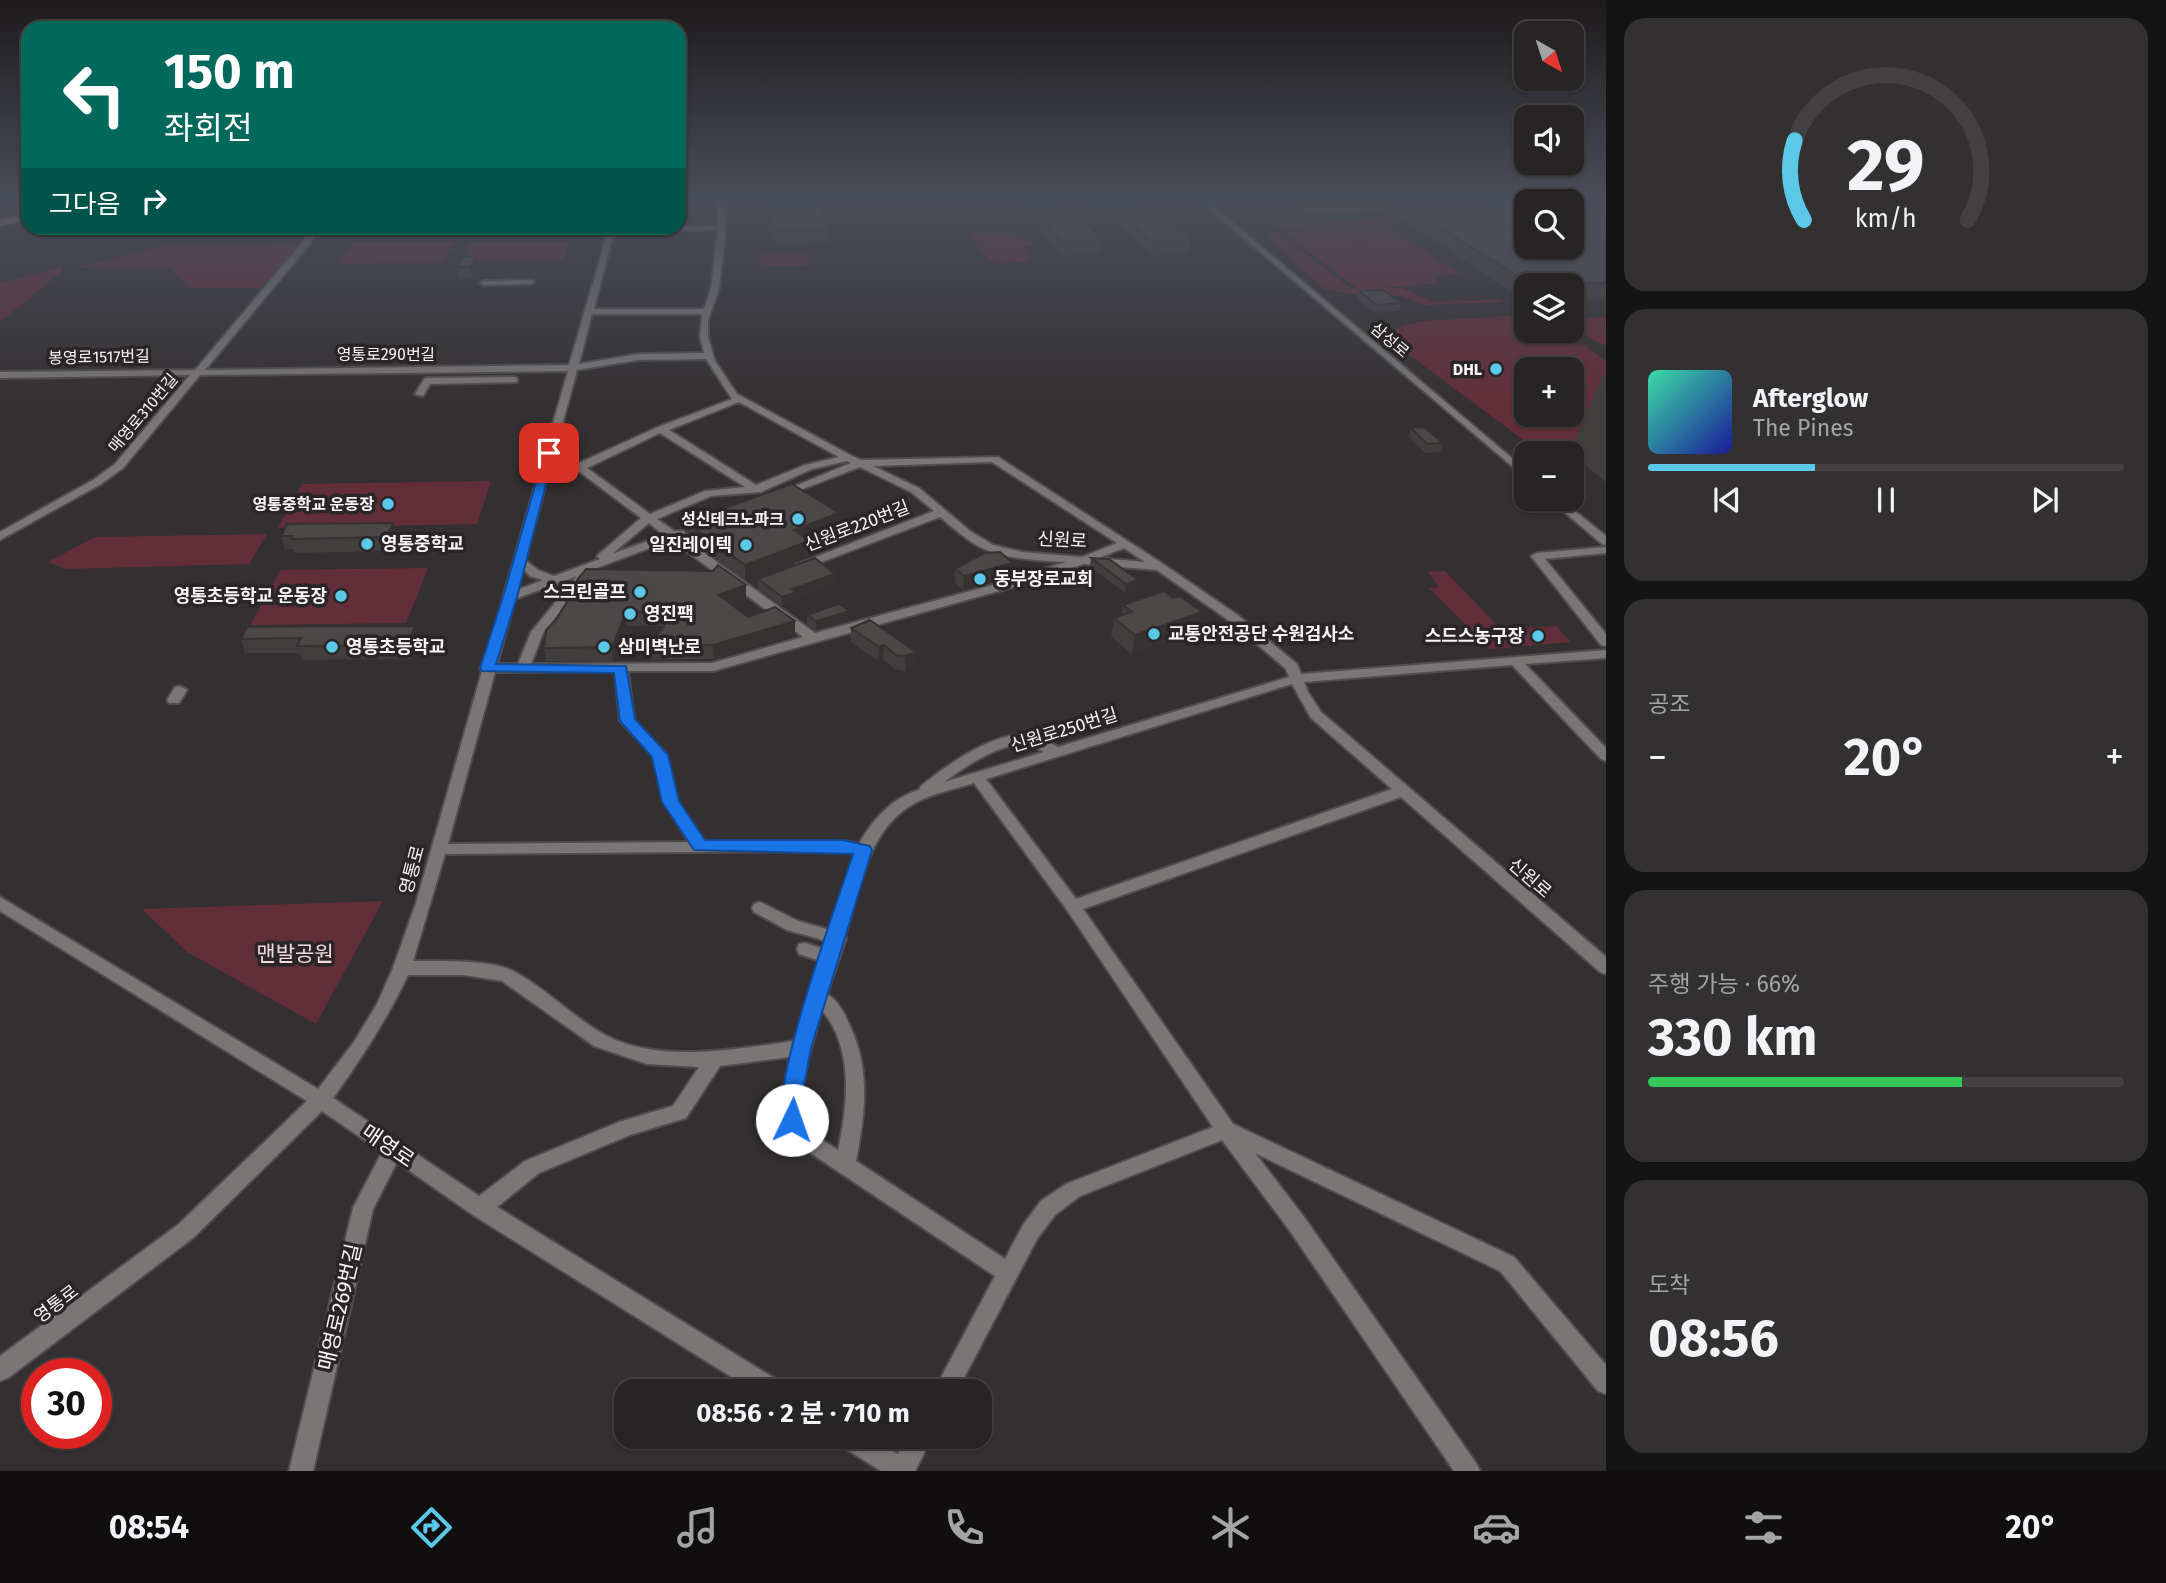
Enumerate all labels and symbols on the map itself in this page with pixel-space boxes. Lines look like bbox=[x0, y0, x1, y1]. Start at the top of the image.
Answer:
north arrow bbox=[1514, 21, 1584, 91]
street label: 삼성로 bbox=[1367, 319, 1413, 362]
street label: 영통로290번길 bbox=[337, 345, 435, 364]
street label: 봉영로1517번길 bbox=[48, 347, 150, 367]
place label: DHL bbox=[1453, 360, 1482, 379]
marker: DHL bbox=[1488, 361, 1504, 377]
street label: 매영로310번길 bbox=[105, 370, 181, 456]
pin bbox=[519, 423, 579, 483]
place label: 영통중학교 운동장 bbox=[252, 495, 374, 514]
marker: 영통중학교 운동장 bbox=[380, 496, 396, 512]
street label: 신원로220번길 bbox=[801, 496, 913, 556]
place label: 성신테크노파크 bbox=[681, 510, 784, 529]
marker: 성신테크노파크 bbox=[790, 511, 806, 527]
street label: 신원로 bbox=[1037, 528, 1087, 552]
place label: 영통중학교 bbox=[381, 533, 464, 555]
place label: 일진레이텍 bbox=[649, 534, 732, 556]
marker: 영통중학교 bbox=[359, 536, 375, 552]
marker: 일진레이텍 bbox=[738, 537, 754, 553]
place label: 동부장로교회 bbox=[994, 568, 1093, 590]
marker: 동부장로교회 bbox=[972, 571, 988, 587]
place label: 스크린골프 bbox=[543, 581, 626, 603]
marker: 스크린골프 bbox=[632, 584, 648, 600]
place label: 영통초등학교 운동장 bbox=[174, 585, 327, 607]
marker: 영통초등학교 운동장 bbox=[333, 588, 349, 604]
place label: 영진팩 bbox=[644, 603, 694, 625]
marker: 영진팩 bbox=[622, 606, 638, 622]
place label: 교통안전공단 수원검사소 bbox=[1168, 623, 1354, 645]
place label: 스드스농구장 bbox=[1425, 625, 1524, 647]
marker: 교통안전공단 수원검사소 bbox=[1146, 626, 1162, 642]
marker: 스드스농구장 bbox=[1530, 628, 1546, 644]
place label: 영통초등학교 bbox=[346, 636, 445, 658]
place label: 삼미벽난로 bbox=[618, 636, 701, 658]
marker: 영통초등학교 bbox=[324, 639, 340, 655]
marker: 삼미벽난로 bbox=[596, 639, 612, 655]
street label: 신원로250번길 bbox=[1008, 703, 1120, 757]
street label: 영통로 bbox=[395, 843, 429, 897]
street label: 신원로 bbox=[1504, 853, 1556, 903]
park label: 맨발공원 bbox=[256, 941, 334, 967]
position arrow bbox=[755, 1083, 829, 1157]
street label: 매영로 bbox=[357, 1119, 419, 1173]
street label: 매영로269번길 bbox=[313, 1241, 367, 1373]
street label: 영통로 bbox=[30, 1280, 82, 1328]
speed limit sign: 30 bbox=[21, 1358, 112, 1449]

